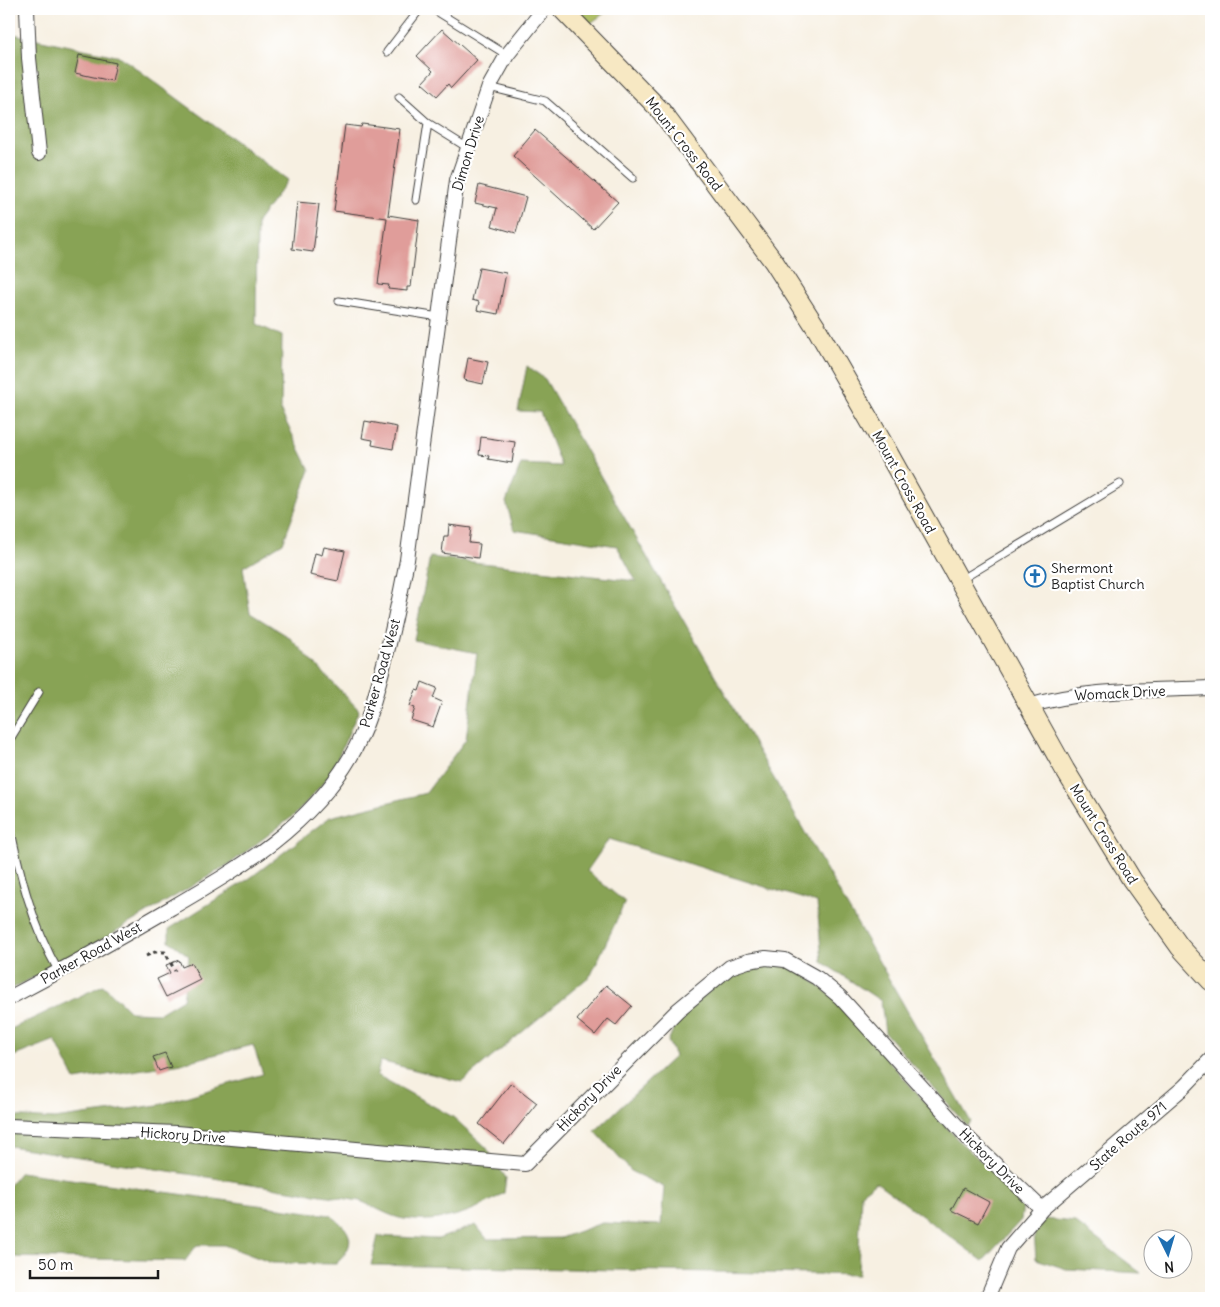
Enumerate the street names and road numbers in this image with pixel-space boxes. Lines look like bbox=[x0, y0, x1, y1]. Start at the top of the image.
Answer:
street label: Mount Cross Road bbox=[642, 93, 726, 195]
street label: Dimon Drive bbox=[448, 113, 488, 193]
street label: Mount Cross Road bbox=[868, 427, 940, 537]
street label: Parker Road West bbox=[356, 616, 404, 730]
street label: Womack Drive bbox=[1074, 682, 1166, 704]
street label: Mount Cross Road bbox=[1066, 781, 1142, 887]
street label: Parker Road West bbox=[37, 918, 145, 988]
street label: Hickory Drive bbox=[553, 1061, 625, 1135]
street label: State Route 971 bbox=[1086, 1098, 1170, 1174]
street label: Hickory Drive bbox=[140, 1123, 226, 1147]
street label: Hickory Drive bbox=[955, 1124, 1029, 1198]

